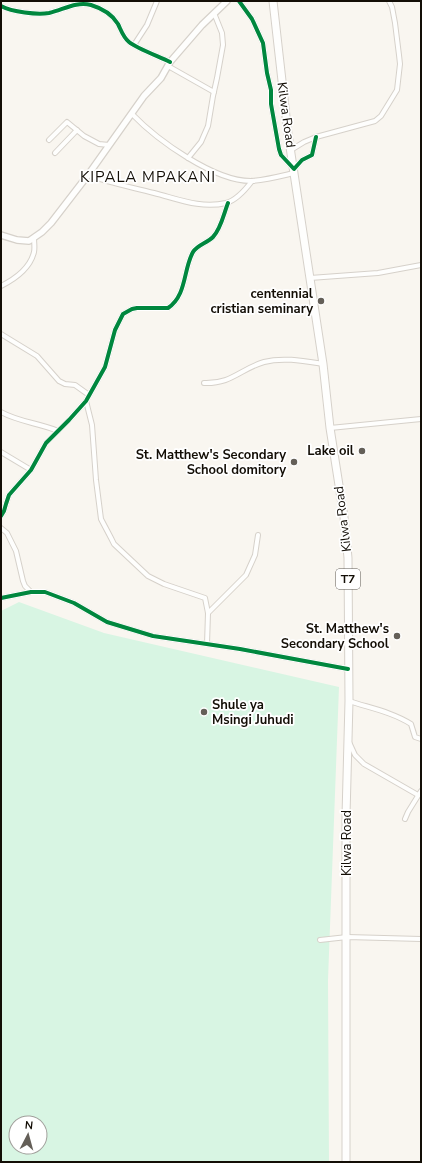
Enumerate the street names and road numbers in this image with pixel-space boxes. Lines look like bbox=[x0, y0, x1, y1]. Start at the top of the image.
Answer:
street label: Kilwa Road bbox=[272, 81, 300, 149]
street label: Kilwa Road bbox=[330, 485, 356, 553]
road number: T7 bbox=[336, 569, 360, 589]
street label: Kilwa Road bbox=[338, 810, 356, 876]

